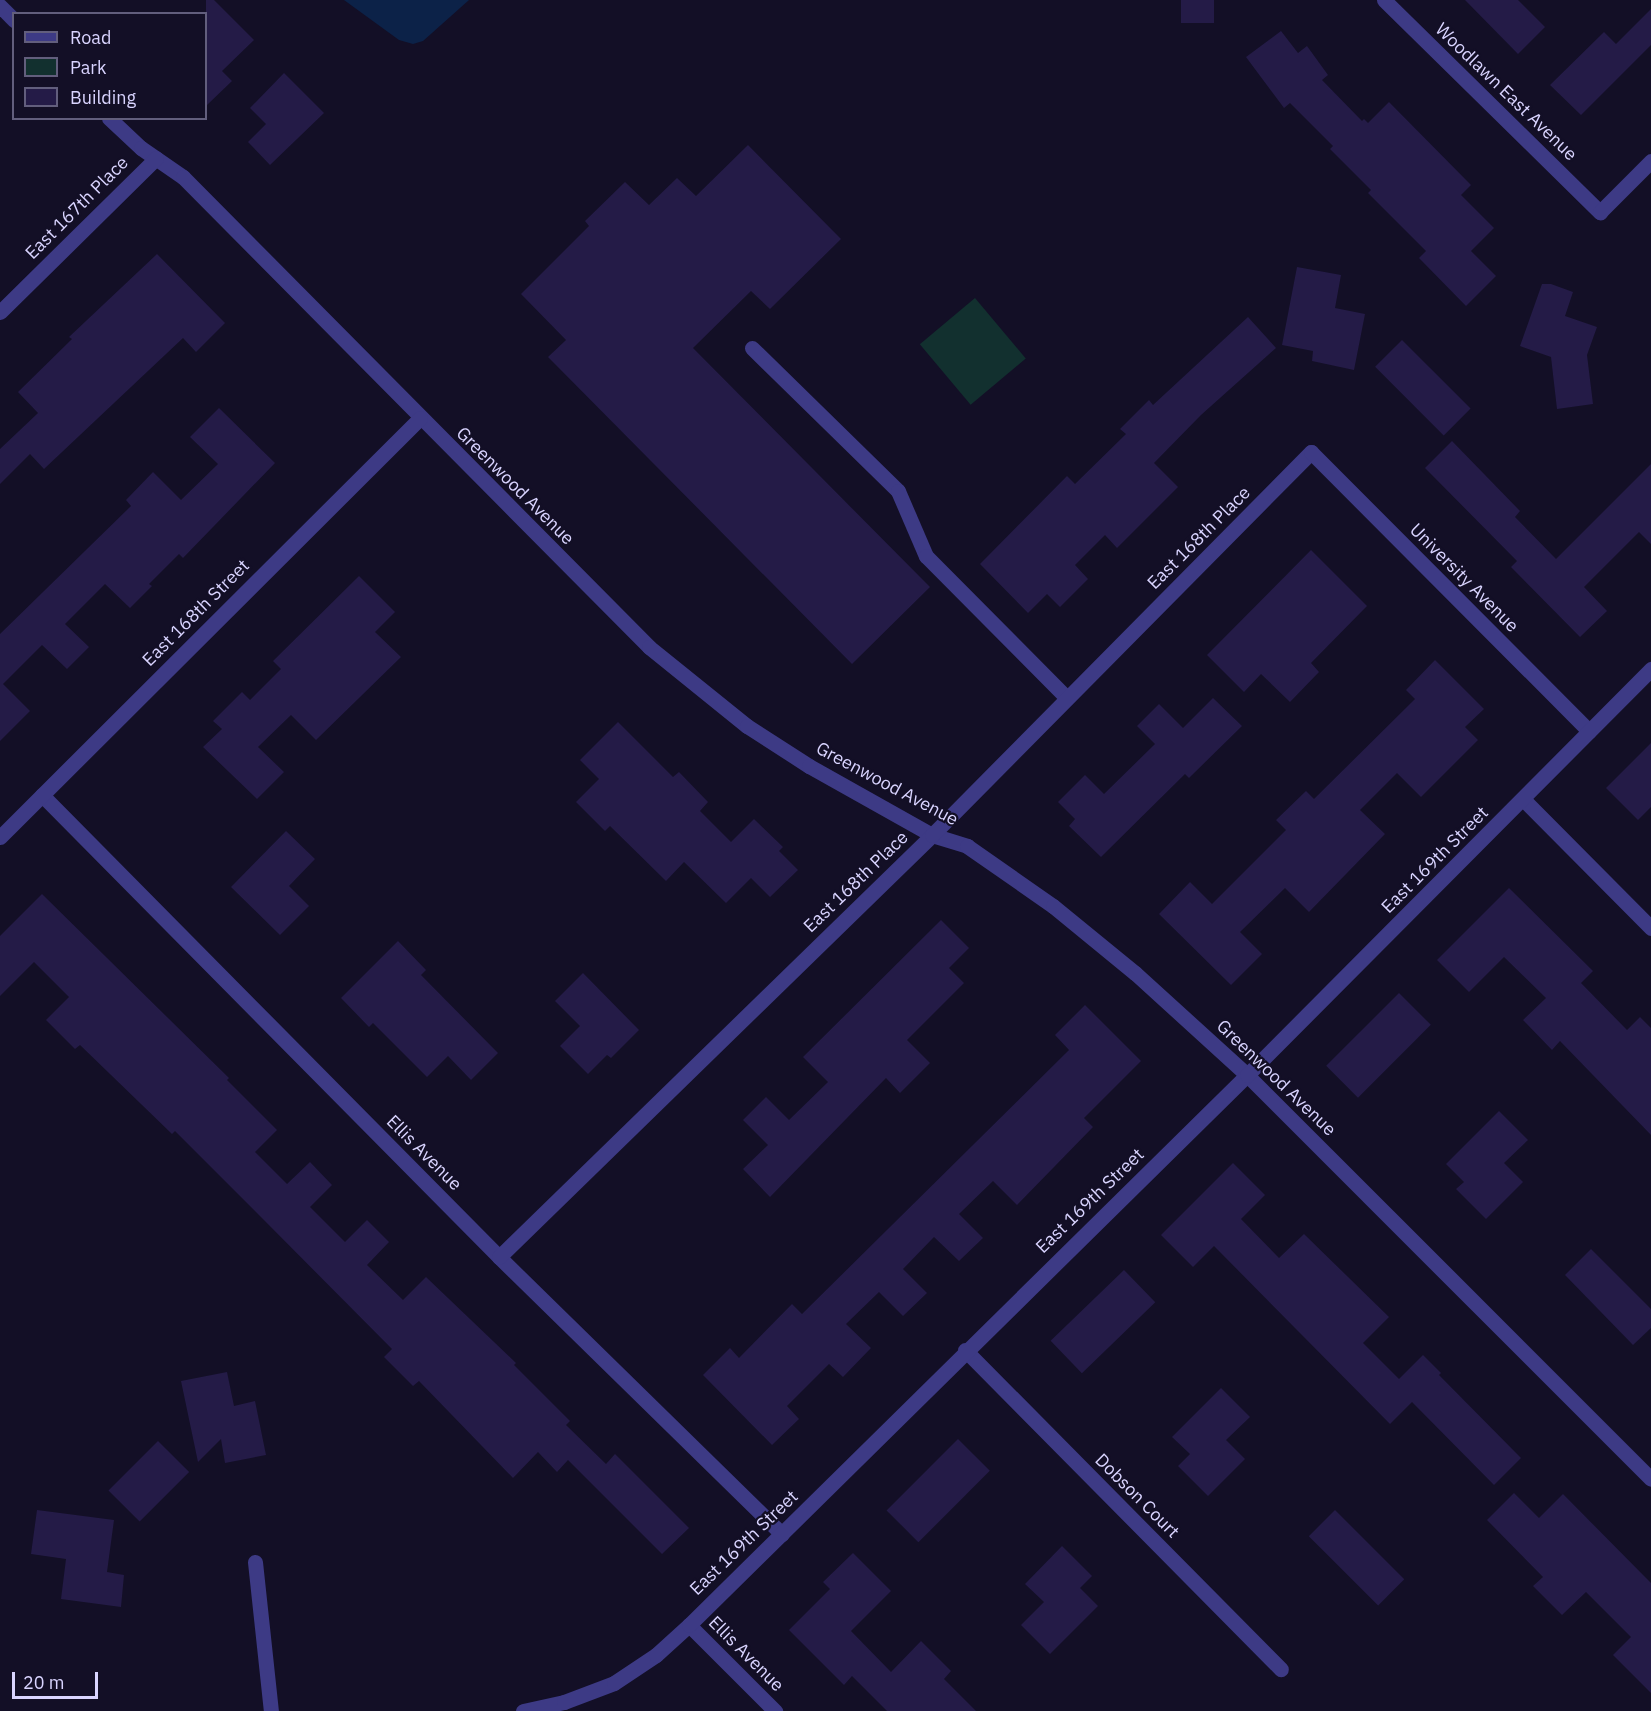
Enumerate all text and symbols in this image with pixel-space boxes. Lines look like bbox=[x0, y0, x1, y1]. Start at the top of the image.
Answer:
legend bbox=[12, 12, 207, 120]
street label: Woodlawn East Avenue bbox=[1431, 19, 1581, 165]
text: Road bbox=[70, 26, 111, 49]
text: Park bbox=[70, 56, 106, 79]
text: Building bbox=[70, 86, 136, 109]
street label: East 167th Place bbox=[21, 152, 133, 264]
street label: Greenwood Avenue bbox=[452, 423, 578, 549]
street label: East 168th Place bbox=[1143, 482, 1255, 594]
street label: University Avenue bbox=[1405, 519, 1523, 637]
street label: East 168th Street bbox=[138, 555, 254, 671]
street label: Greenwood Avenue bbox=[812, 737, 962, 831]
street label: East 169th Street bbox=[1377, 802, 1493, 918]
street label: East 168th Place bbox=[799, 827, 913, 937]
street label: Greenwood Avenue bbox=[1212, 1015, 1340, 1141]
street label: Ellis Avenue bbox=[382, 1111, 466, 1195]
street label: East 169th Street bbox=[1031, 1144, 1149, 1258]
street label: Dobson Court bbox=[1090, 1449, 1184, 1543]
street label: East 169th Street bbox=[685, 1486, 803, 1600]
street label: Ellis Avenue bbox=[704, 1612, 788, 1696]
scale bar bbox=[15, 1660, 100, 1698]
text: 20 m bbox=[23, 1671, 65, 1694]

